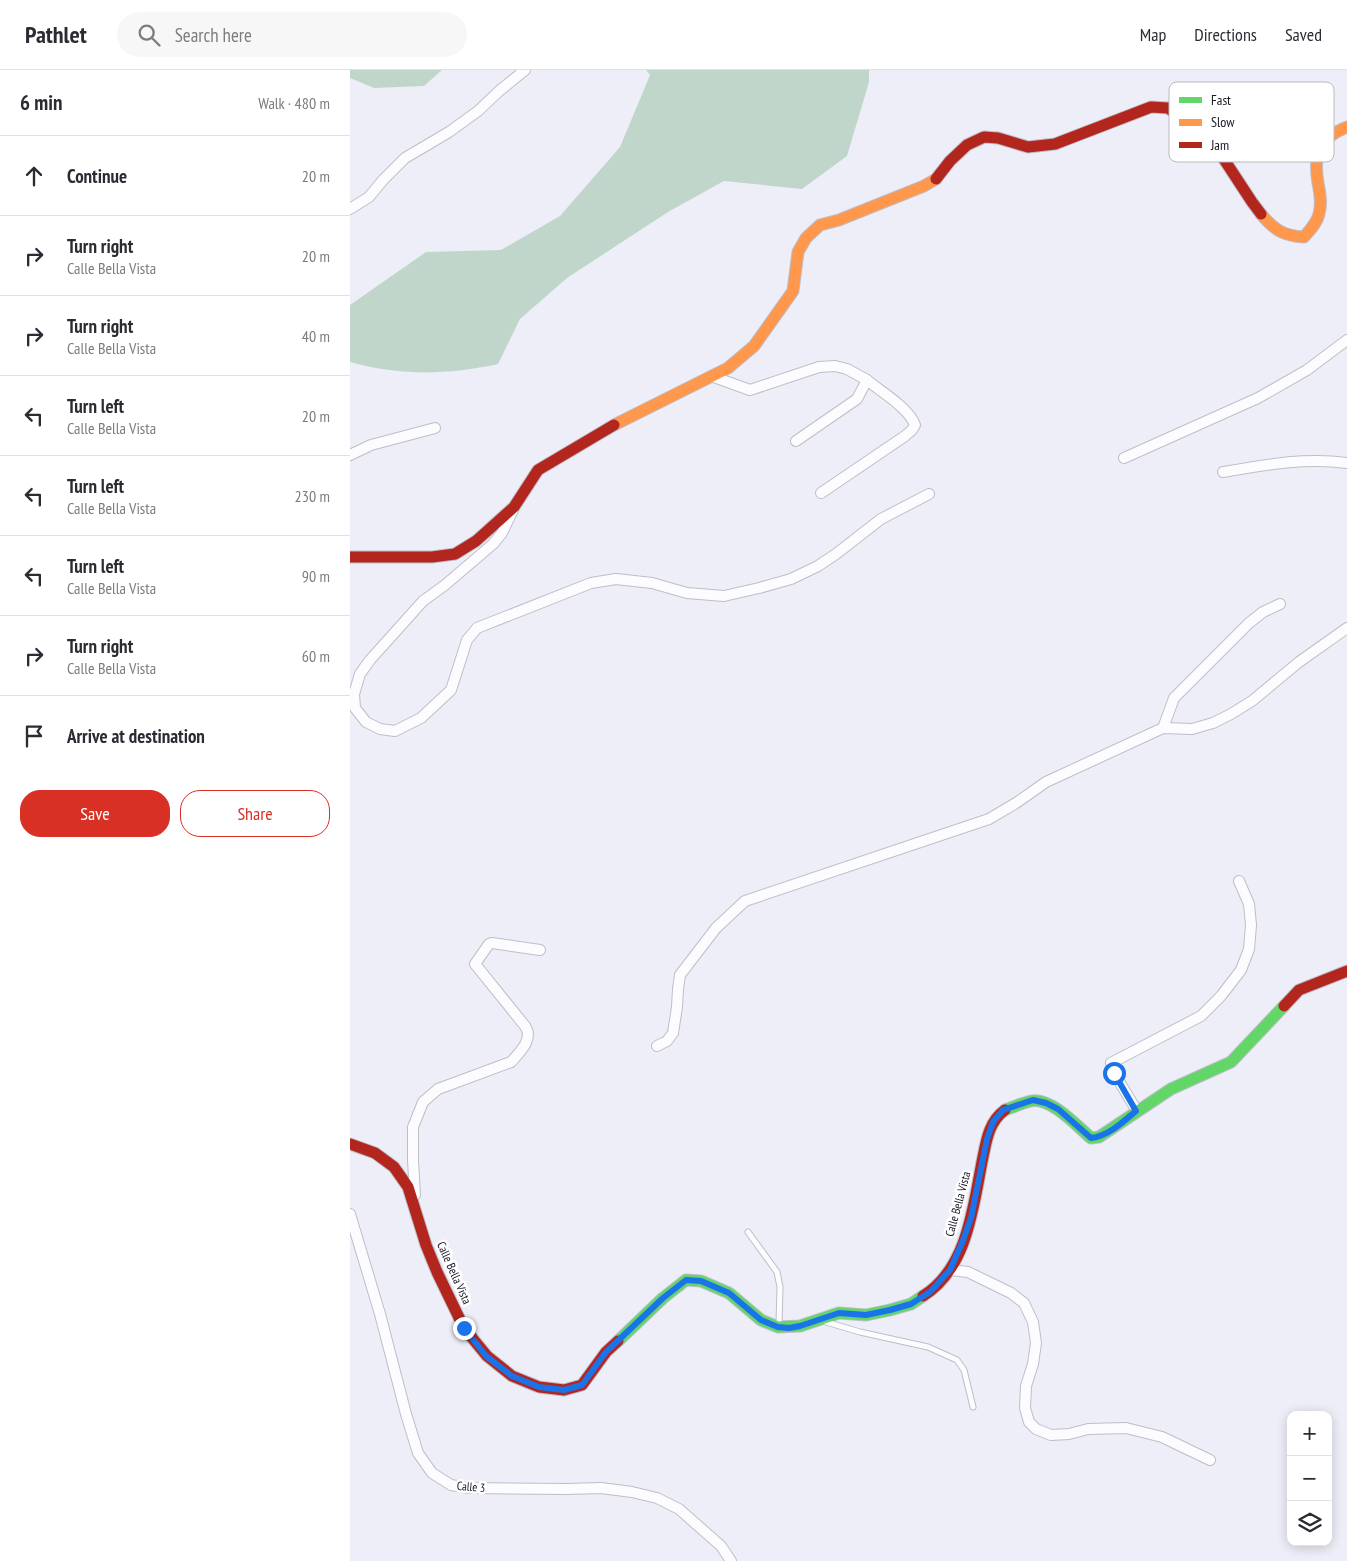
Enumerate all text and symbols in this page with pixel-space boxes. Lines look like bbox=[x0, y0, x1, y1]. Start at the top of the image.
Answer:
search box bbox=[117, 12, 467, 57]
text: Pathlet bbox=[25, 19, 87, 50]
icon: search bbox=[135, 21, 163, 49]
text: Search here bbox=[175, 23, 252, 47]
text: Map bbox=[1140, 23, 1166, 46]
text: Directions bbox=[1194, 23, 1257, 46]
text: Saved bbox=[1285, 23, 1322, 46]
legend bbox=[1169, 82, 1334, 162]
text: 6 min bbox=[20, 89, 62, 116]
text: Fast bbox=[1211, 91, 1231, 109]
text: Walk · 480 m bbox=[258, 93, 330, 113]
text: Slow bbox=[1211, 113, 1235, 131]
text: Jam bbox=[1210, 136, 1229, 154]
icon: ahead bbox=[20, 162, 48, 190]
text: Continue bbox=[67, 164, 127, 188]
text: 20 m bbox=[302, 166, 330, 186]
text: Turn right bbox=[67, 234, 133, 258]
icon: right bbox=[20, 242, 48, 270]
text: 20 m bbox=[302, 246, 330, 266]
text: Calle Bella Vista bbox=[67, 258, 156, 278]
text: Turn right bbox=[67, 314, 133, 338]
icon: right bbox=[20, 322, 48, 350]
text: 40 m bbox=[302, 326, 330, 346]
text: Calle Bella Vista bbox=[67, 338, 156, 358]
text: Turn left bbox=[67, 394, 124, 418]
icon: left bbox=[20, 402, 48, 430]
text: 20 m bbox=[302, 406, 330, 426]
text: Calle Bella Vista bbox=[67, 418, 156, 438]
text: Turn left bbox=[67, 474, 124, 498]
icon: left bbox=[20, 482, 48, 510]
text: 230 m bbox=[295, 486, 330, 506]
text: Calle Bella Vista bbox=[67, 498, 156, 518]
text: Turn left bbox=[67, 554, 124, 578]
icon: left bbox=[20, 562, 48, 590]
text: 90 m bbox=[302, 566, 330, 586]
text: Calle Bella Vista bbox=[67, 578, 156, 598]
text: Turn right bbox=[67, 634, 133, 658]
icon: right bbox=[20, 642, 48, 670]
text: 60 m bbox=[302, 646, 330, 666]
text: Calle Bella Vista bbox=[67, 658, 156, 678]
icon: arrive bbox=[20, 722, 48, 750]
text: Arrive at destination bbox=[67, 724, 205, 748]
button: Save bbox=[20, 790, 170, 837]
button: Share bbox=[180, 790, 330, 837]
route start bbox=[1103, 1062, 1126, 1085]
street label: Calle Bella Vista bbox=[942, 1169, 973, 1238]
street label: Calle Bella Vista bbox=[434, 1239, 475, 1307]
route end bbox=[453, 1317, 476, 1340]
map controls bbox=[1287, 1411, 1332, 1546]
button: + bbox=[1287, 1411, 1332, 1456]
button: − bbox=[1287, 1456, 1332, 1501]
street label: Calle 3 bbox=[456, 1478, 486, 1495]
button: layers bbox=[1287, 1501, 1332, 1546]

